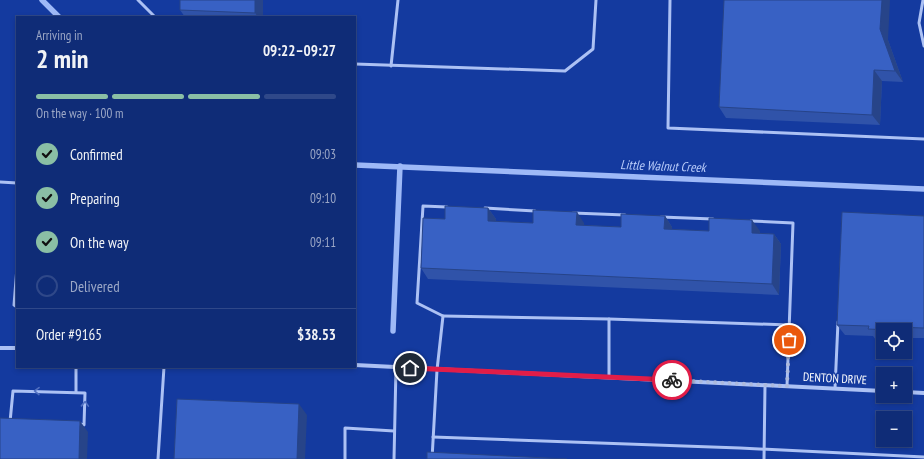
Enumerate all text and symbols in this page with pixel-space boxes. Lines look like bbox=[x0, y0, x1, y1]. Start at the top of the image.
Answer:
text: Arriving in bbox=[36, 27, 83, 44]
text: 09:22–09:27 bbox=[263, 41, 336, 60]
text: 2 min bbox=[36, 42, 89, 75]
text: On the way · 100 m bbox=[36, 105, 123, 122]
icon: check bbox=[36, 143, 58, 165]
text: Confirmed bbox=[70, 145, 123, 164]
text: 09:03 bbox=[310, 146, 336, 163]
water label: Little Walnut Creek bbox=[620, 156, 708, 176]
icon: check bbox=[36, 187, 58, 209]
text: Preparing bbox=[70, 189, 120, 208]
text: 09:10 bbox=[310, 190, 336, 207]
icon: check bbox=[36, 231, 58, 253]
text: On the way bbox=[70, 233, 129, 252]
text: 09:11 bbox=[310, 234, 336, 251]
text: Delivered bbox=[70, 277, 120, 296]
pin bbox=[772, 323, 806, 357]
map controls bbox=[876, 323, 912, 447]
button: locate bbox=[876, 323, 912, 359]
text: Order #9165 bbox=[36, 325, 102, 344]
text: $38.53 bbox=[297, 325, 336, 344]
icon: bag bbox=[778, 329, 800, 351]
pin bbox=[393, 351, 427, 385]
icon: home bbox=[399, 357, 421, 379]
courier bbox=[652, 360, 692, 400]
button: + bbox=[876, 367, 912, 403]
icon: bike bbox=[661, 369, 683, 391]
street label: DENTON DRIVE bbox=[803, 369, 867, 387]
one-way arrow bbox=[34, 387, 40, 395]
one-way arrow bbox=[81, 401, 89, 407]
button: − bbox=[876, 411, 912, 447]

